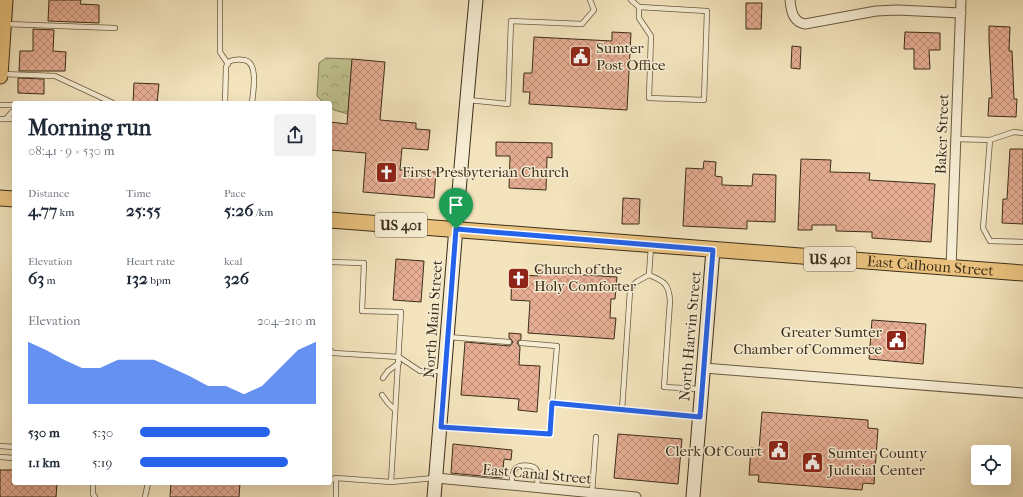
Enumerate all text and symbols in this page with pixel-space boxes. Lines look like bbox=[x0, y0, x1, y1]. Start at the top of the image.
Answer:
place label: Sumter Post Office bbox=[596, 39, 666, 74]
public building icon: Sumter Post Office bbox=[568, 44, 594, 70]
street label: Baker Street bbox=[932, 93, 952, 175]
button: share bbox=[274, 114, 316, 156]
text: Morning run bbox=[28, 115, 151, 141]
text: 08:41 · 9 × 530 m bbox=[28, 143, 115, 158]
church icon: First Presbyterian Church bbox=[373, 159, 399, 185]
place label: First Presbyterian Church bbox=[402, 163, 570, 181]
text: Distance bbox=[28, 187, 69, 200]
text: Time bbox=[126, 187, 151, 200]
text: Pace bbox=[224, 187, 246, 200]
pin bbox=[439, 188, 473, 229]
icon: arrive bbox=[445, 194, 467, 216]
text: 4.77 bbox=[28, 200, 57, 220]
text: 25:55 bbox=[126, 200, 161, 220]
text: 5:26 bbox=[224, 200, 253, 220]
text: km bbox=[57, 206, 74, 219]
text: /km bbox=[253, 206, 273, 219]
road number: US 401 bbox=[375, 213, 427, 237]
road number: US 401 bbox=[804, 247, 856, 271]
street label: East Calhoun Street bbox=[866, 252, 995, 280]
text: Elevation bbox=[28, 255, 72, 268]
text: Heart rate bbox=[126, 255, 175, 268]
text: kcal bbox=[224, 255, 243, 268]
street label: North Main Street bbox=[420, 259, 446, 379]
place label: Church of the Holy Comforter bbox=[534, 260, 637, 295]
church icon: Church of the Holy Comforter bbox=[506, 265, 532, 291]
text: 63 bbox=[28, 268, 44, 288]
text: 132 bbox=[126, 268, 148, 288]
text: 326 bbox=[224, 268, 249, 288]
street label: North Harvin Street bbox=[675, 269, 705, 402]
text: m bbox=[44, 274, 56, 287]
text: bpm bbox=[148, 274, 171, 287]
text: Elevation bbox=[28, 313, 81, 328]
text: 204–210 m bbox=[257, 313, 316, 328]
place label: Greater Sumter Chamber of Commerce bbox=[733, 323, 883, 358]
public building icon: Greater Sumter Chamber of Commerce bbox=[884, 328, 910, 354]
text: 530 m bbox=[28, 425, 60, 440]
text: 5:30 bbox=[92, 425, 113, 440]
public building icon: Clerk Of Court bbox=[765, 438, 791, 464]
place label: Clerk Of Court bbox=[665, 442, 763, 460]
place label: Sumter County Judicial Center bbox=[827, 444, 928, 479]
map controls bbox=[971, 445, 1011, 485]
button: locate bbox=[971, 445, 1011, 485]
public building icon: Sumter County Judicial Center bbox=[800, 449, 826, 475]
text: 1.1 km bbox=[28, 455, 60, 470]
text: 5:19 bbox=[92, 455, 112, 470]
street label: East Canal Street bbox=[482, 460, 593, 488]

